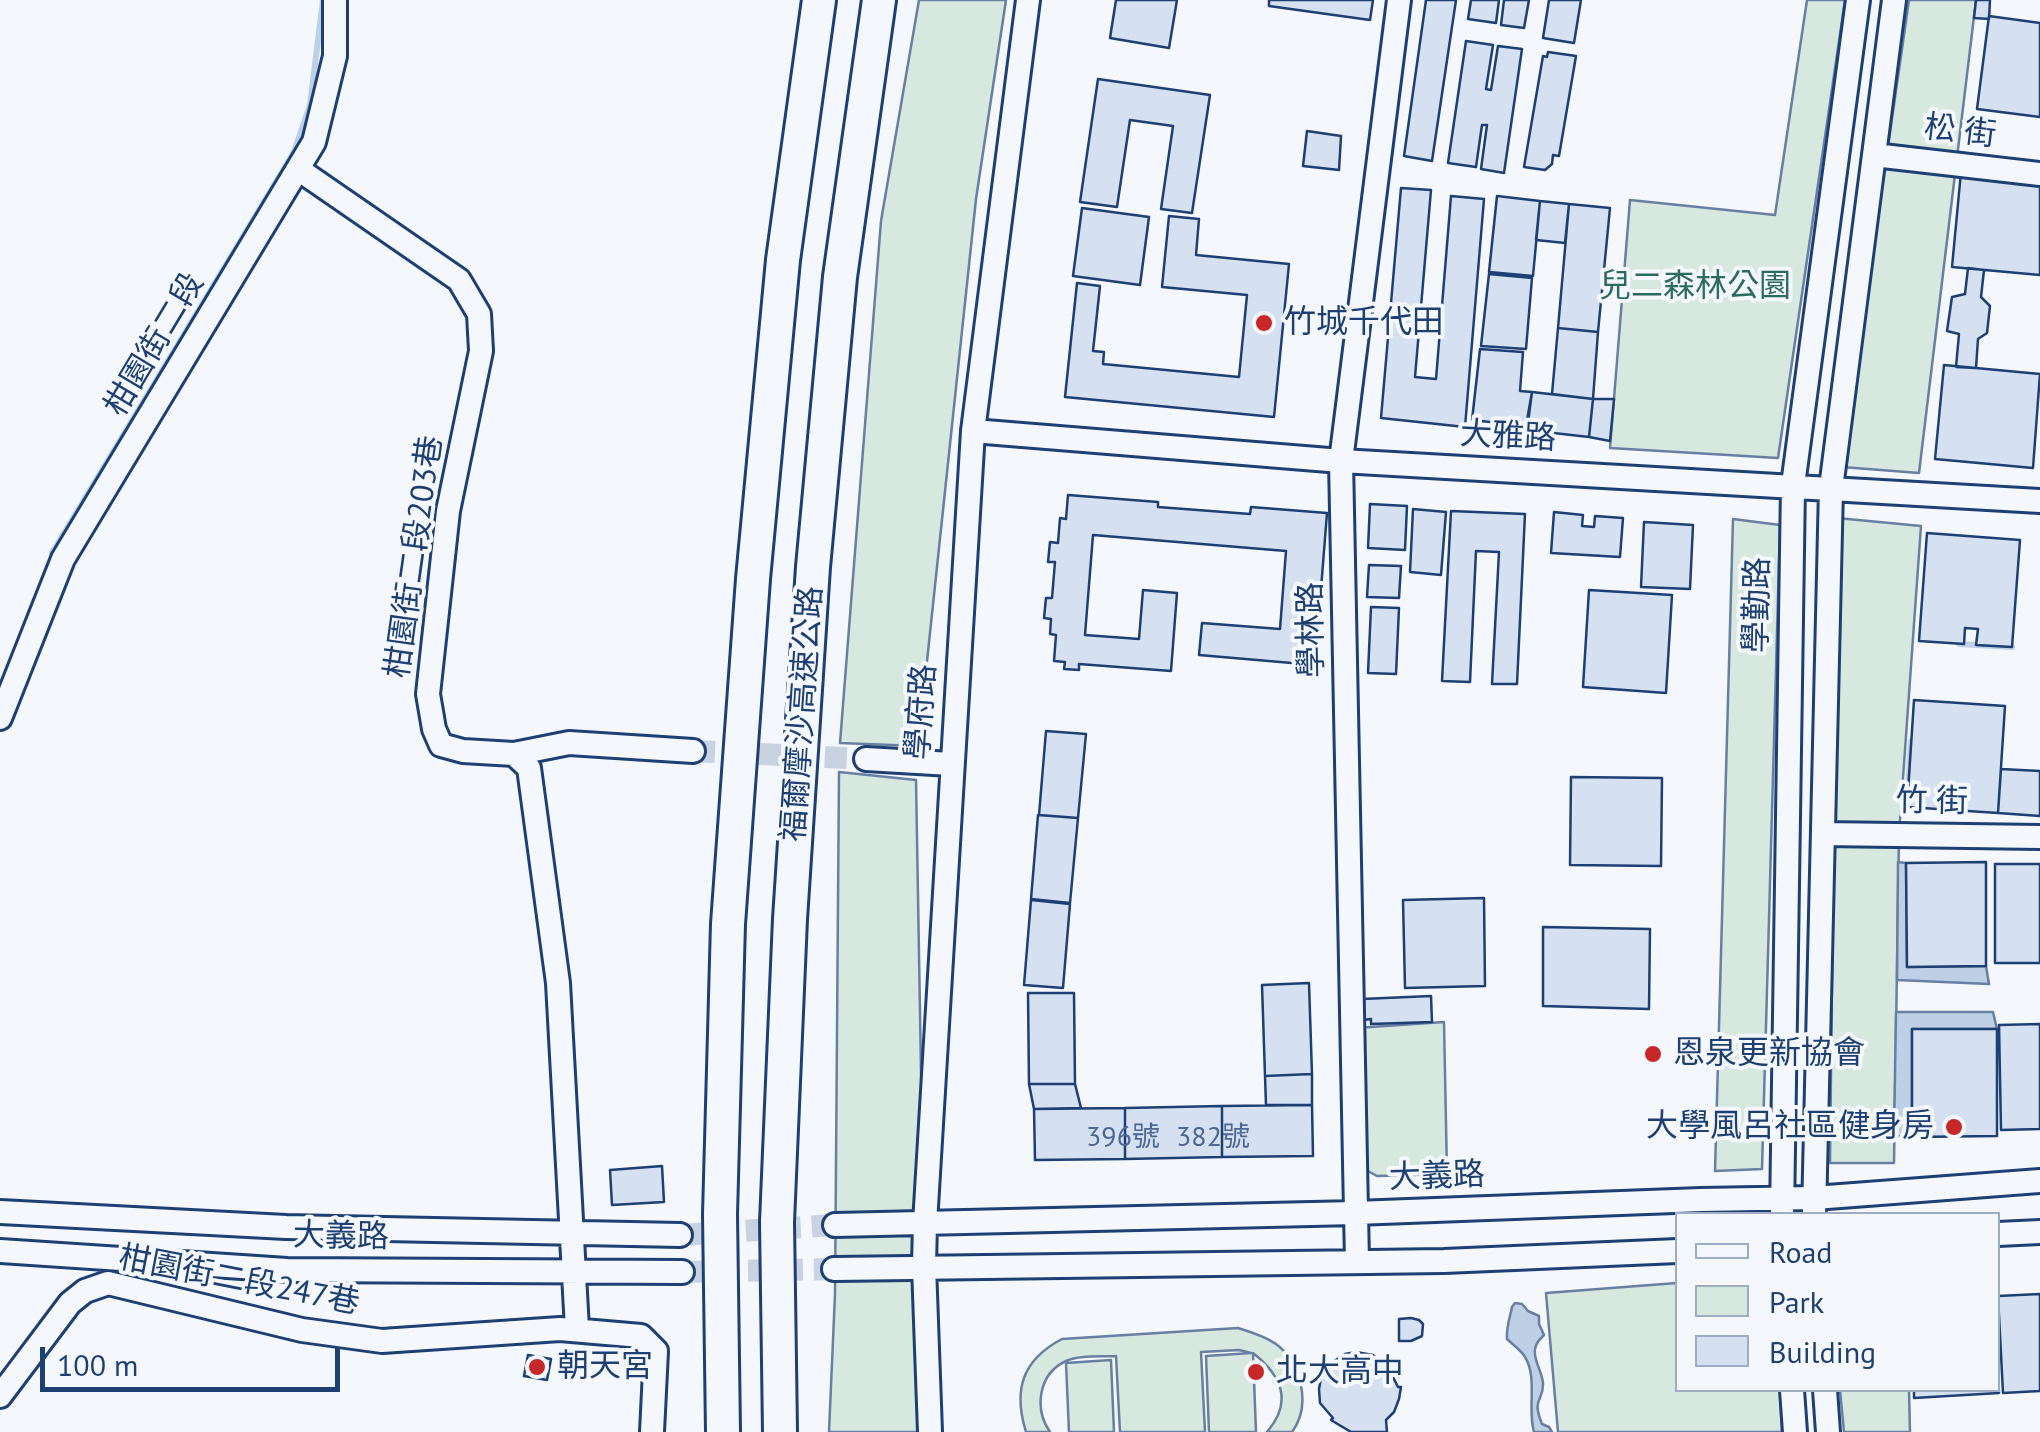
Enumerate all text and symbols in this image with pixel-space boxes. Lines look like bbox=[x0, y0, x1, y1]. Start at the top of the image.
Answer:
street label: 松 街 bbox=[1922, 109, 1998, 155]
street label: 柑園街二段 bbox=[97, 267, 213, 423]
park label: 兒二森林公園 bbox=[1599, 268, 1791, 306]
place label: 竹城千代田 bbox=[1284, 304, 1444, 342]
marker: 竹城千代田 bbox=[1253, 312, 1275, 334]
street label: 大雅路 bbox=[1459, 415, 1557, 459]
street label: 柑園街二段203巷 bbox=[379, 433, 451, 681]
street label: 學勤路 bbox=[1738, 557, 1778, 653]
street label: 學林路 bbox=[1292, 582, 1332, 678]
street label: 福爾摩沙高速公路 bbox=[775, 585, 831, 843]
street label: 學府路 bbox=[899, 663, 945, 761]
street label: 竹 街 bbox=[1895, 782, 1969, 822]
place label: 恩泉更新協會 bbox=[1673, 1035, 1865, 1073]
marker: 恩泉更新協會 bbox=[1642, 1043, 1664, 1065]
place label: 大學風呂社區健身房 bbox=[1646, 1108, 1934, 1146]
marker: 大學風呂社區健身房 bbox=[1943, 1116, 1965, 1138]
house number: 396號 bbox=[1086, 1121, 1160, 1155]
house number: 382號 bbox=[1176, 1121, 1250, 1155]
street label: 大義路 bbox=[1388, 1156, 1486, 1198]
legend bbox=[1675, 1212, 2000, 1392]
street label: 大義路 bbox=[293, 1217, 389, 1257]
text: Road bbox=[1769, 1232, 1833, 1271]
street label: 柑園街二段247巷 bbox=[115, 1239, 363, 1323]
text: Park bbox=[1769, 1282, 1824, 1321]
scale bar bbox=[45, 1327, 345, 1389]
text: Building bbox=[1769, 1332, 1876, 1371]
text: 100 m bbox=[57, 1345, 138, 1384]
place label: 朝天宮 bbox=[557, 1348, 653, 1386]
place label: 北大高中 bbox=[1276, 1353, 1404, 1391]
marker: 朝天宮 bbox=[526, 1356, 548, 1378]
marker: 北大高中 bbox=[1245, 1361, 1267, 1383]

